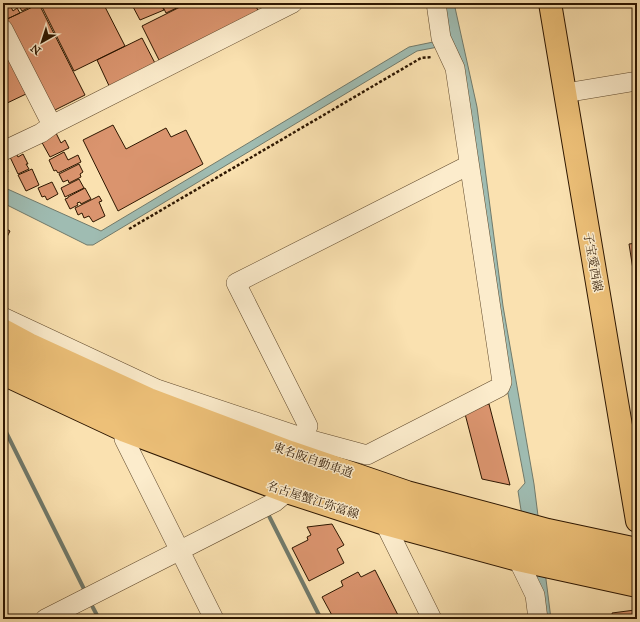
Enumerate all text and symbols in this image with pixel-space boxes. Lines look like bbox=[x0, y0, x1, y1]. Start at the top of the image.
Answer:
north arrow bbox=[22, 22, 62, 62]
text: N bbox=[28, 41, 44, 57]
street label: 子宝愛西線 bbox=[581, 231, 605, 293]
street label: 東名阪自動車道 bbox=[271, 440, 355, 480]
street label: 名古屋蟹江弥富線 bbox=[265, 479, 361, 521]

